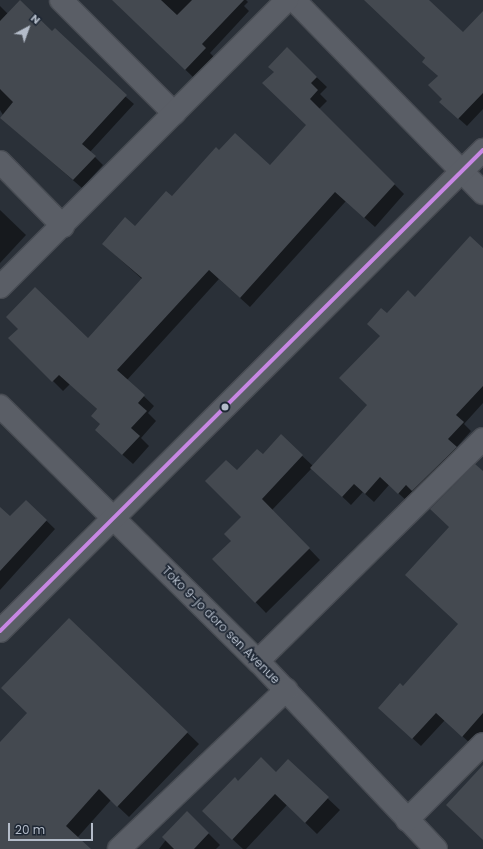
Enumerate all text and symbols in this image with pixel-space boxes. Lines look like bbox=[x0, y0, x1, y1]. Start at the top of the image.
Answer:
north arrow bbox=[8, 8, 48, 48]
text: N bbox=[27, 10, 44, 28]
unlabelled marker bbox=[220, 402, 230, 412]
street label: Toko 9-jo doro sen Avenue bbox=[159, 563, 283, 687]
scale bar bbox=[10, 815, 95, 841]
text: 20 m bbox=[15, 821, 45, 838]

